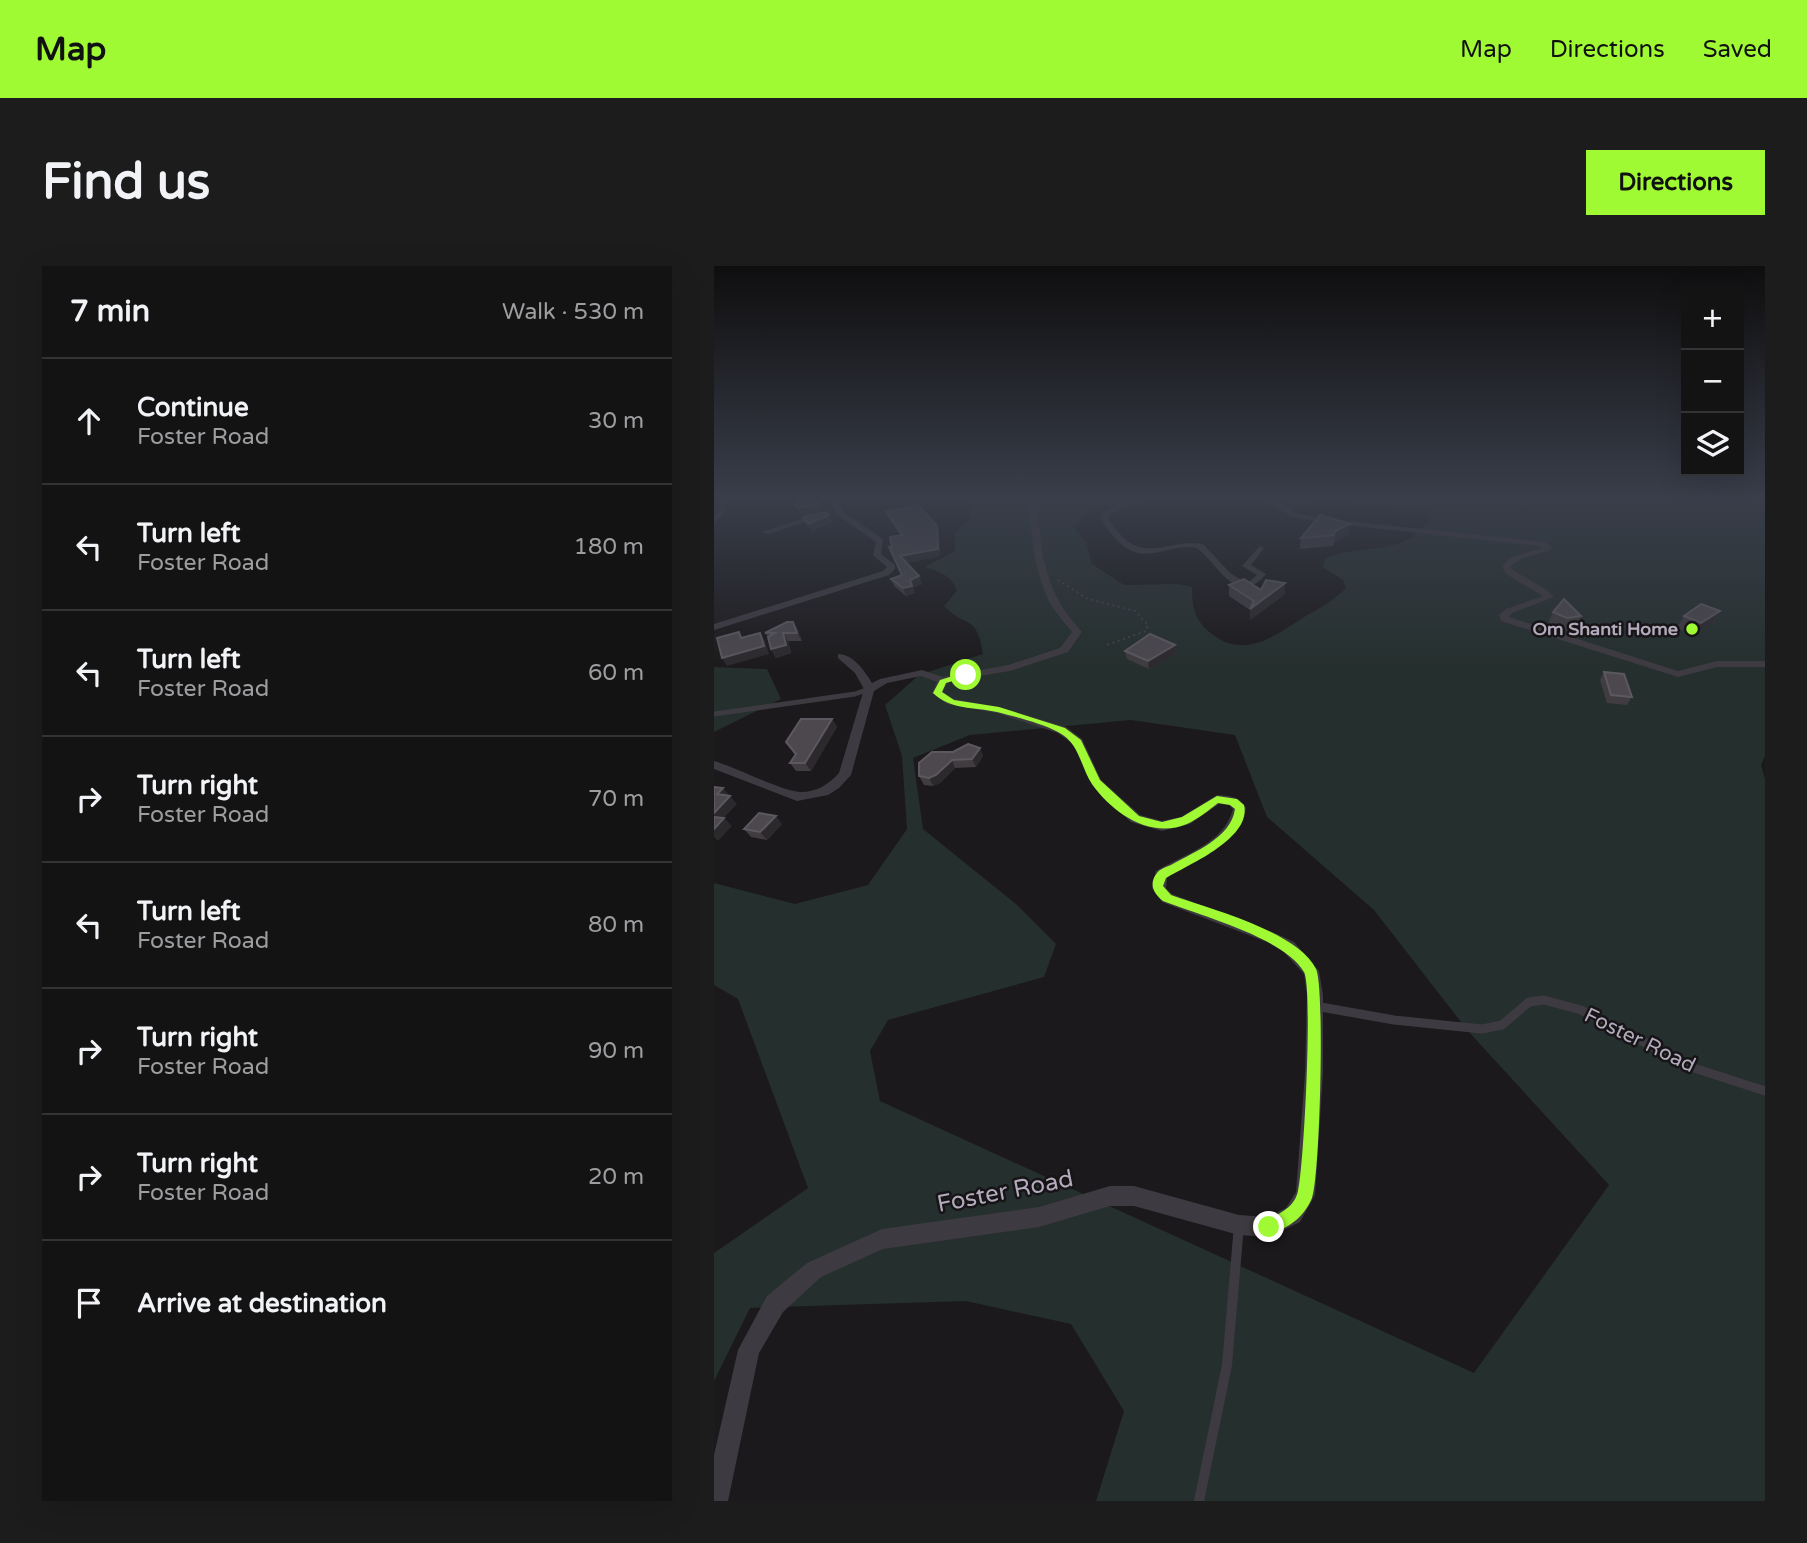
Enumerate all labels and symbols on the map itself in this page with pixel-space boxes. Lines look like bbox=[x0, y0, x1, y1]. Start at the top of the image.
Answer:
place label: Om Shanti Home bbox=[1533, 618, 1678, 640]
marker: Om Shanti Home bbox=[1684, 621, 1700, 637]
route start bbox=[950, 659, 981, 690]
street label: Foster Road bbox=[1580, 1003, 1700, 1078]
street label: Foster Road bbox=[935, 1164, 1076, 1219]
route end bbox=[1253, 1211, 1284, 1242]

